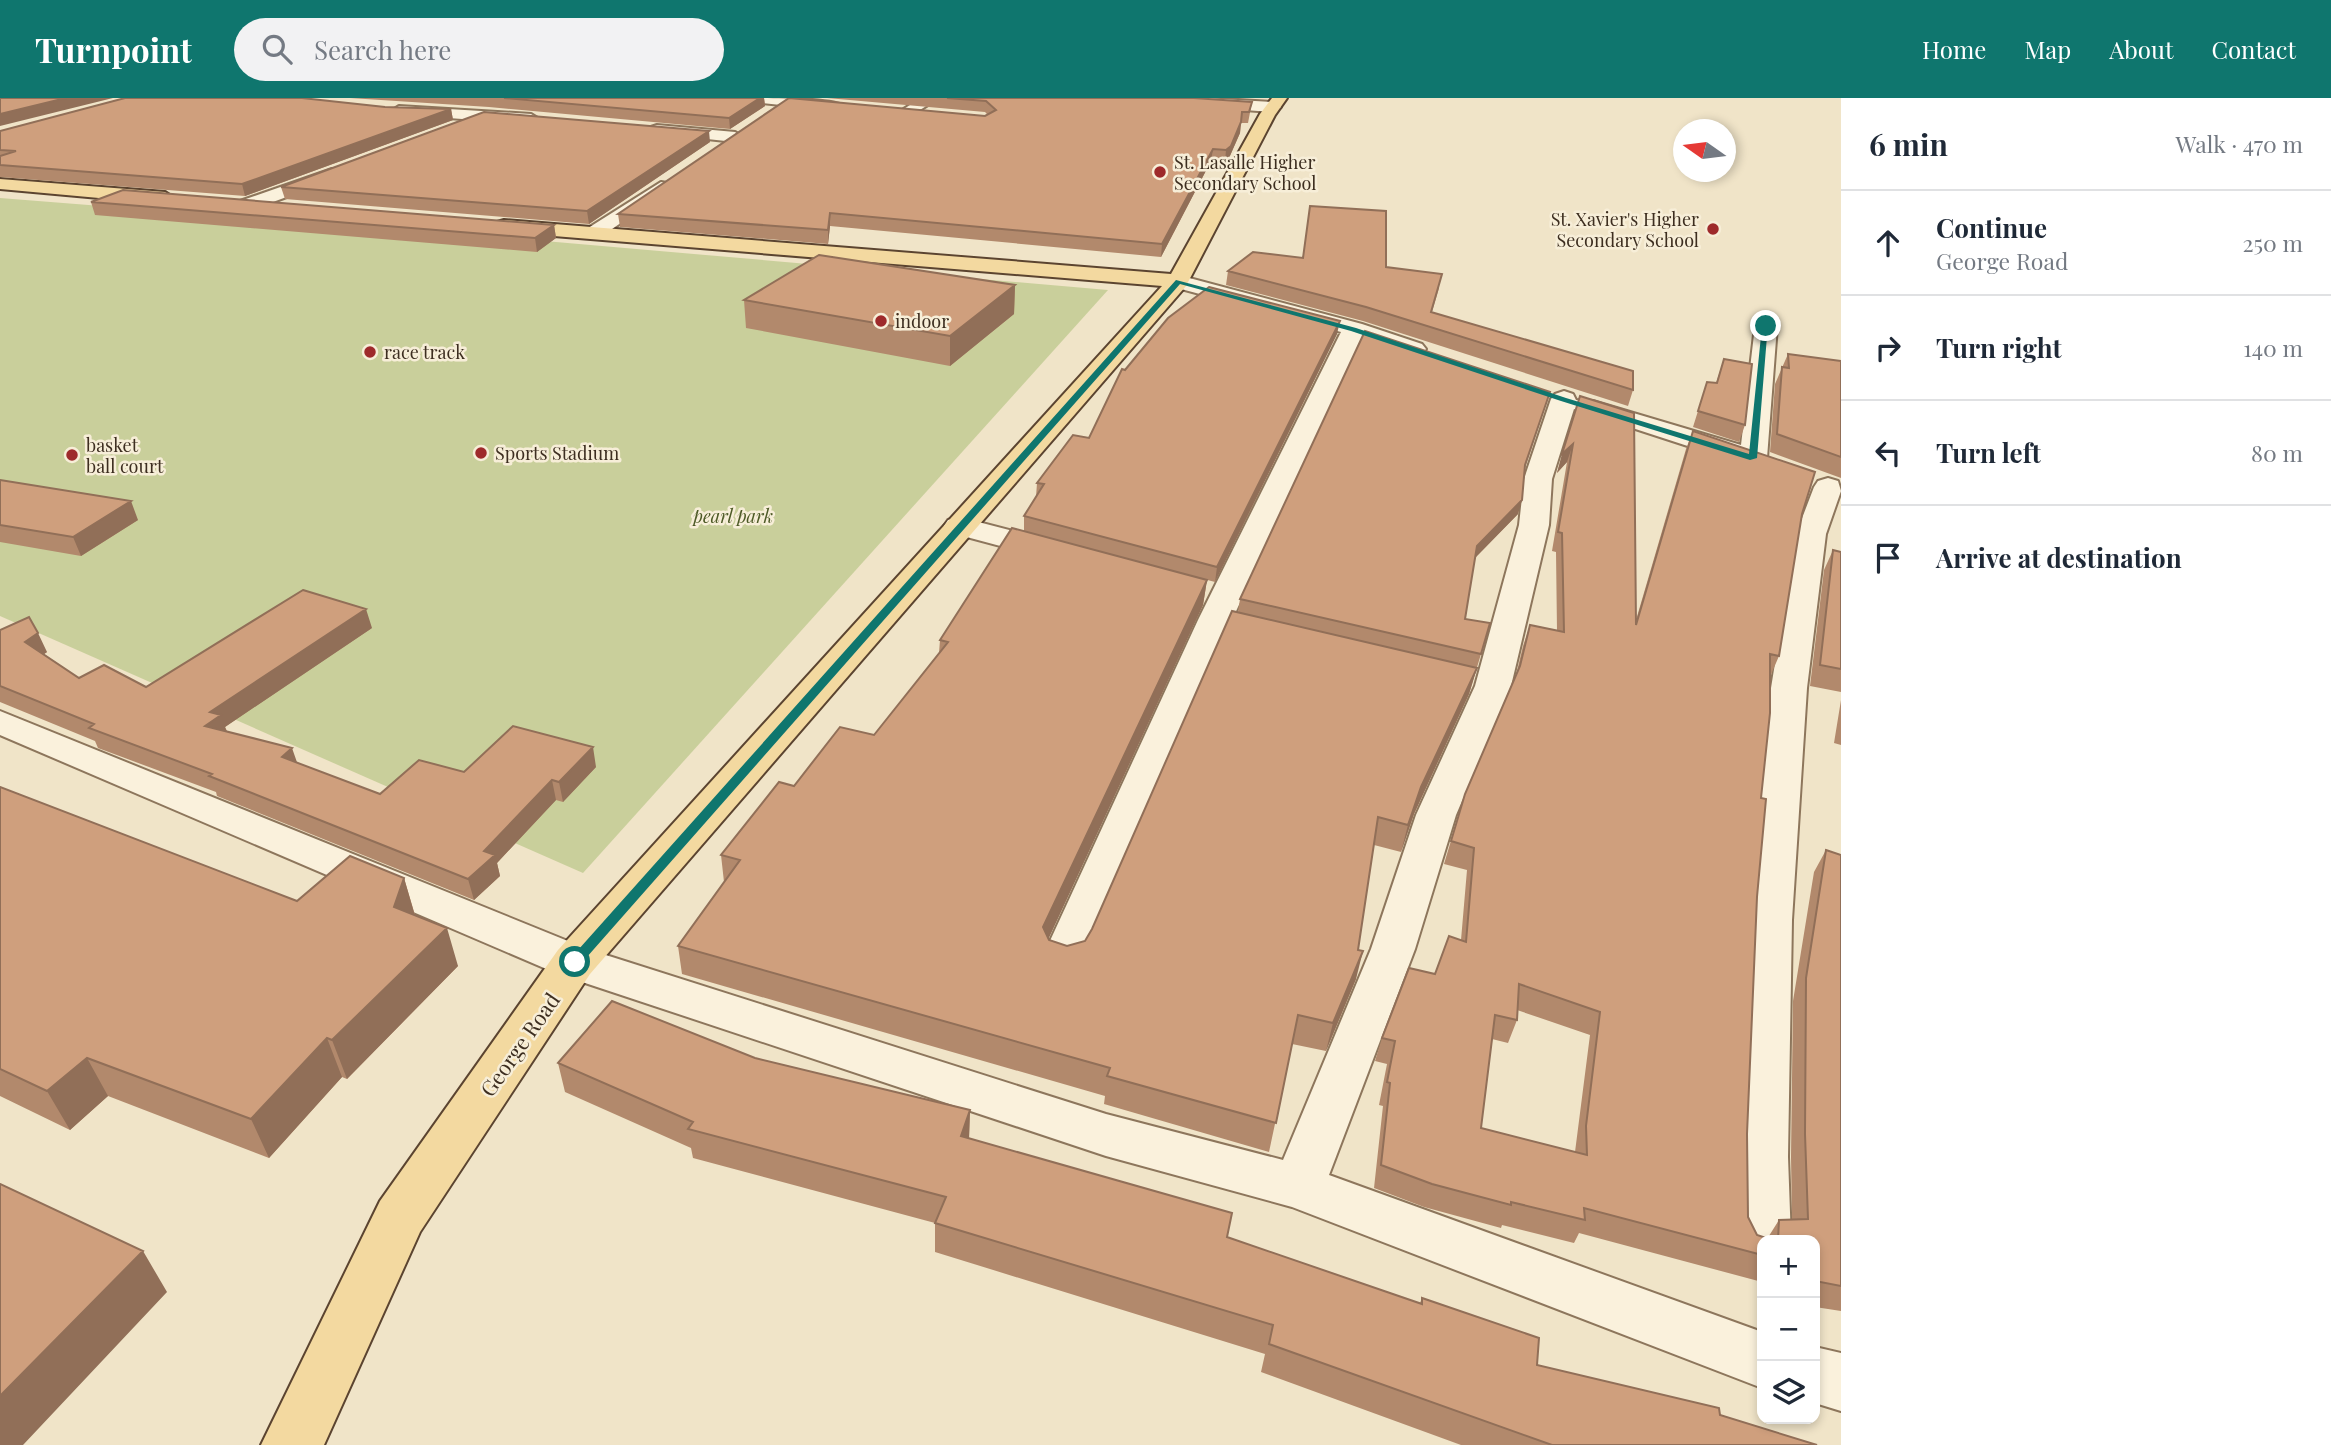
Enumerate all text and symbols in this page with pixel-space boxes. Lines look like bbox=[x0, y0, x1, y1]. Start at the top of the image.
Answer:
search box bbox=[234, 18, 724, 81]
text: Turnpoint bbox=[35, 27, 192, 71]
icon: search bbox=[258, 30, 296, 68]
text: Search here bbox=[314, 32, 451, 67]
text: Home bbox=[1922, 33, 1986, 65]
text: Map bbox=[2024, 33, 2071, 65]
text: About bbox=[2109, 33, 2173, 65]
text: Contact bbox=[2211, 33, 2296, 65]
north arrow bbox=[1673, 119, 1736, 182]
text: 6 min bbox=[1869, 124, 1948, 164]
text: Walk · 470 m bbox=[2176, 128, 2303, 159]
place label: St. Lasalle Higher Secondary School bbox=[1174, 150, 1316, 195]
marker: St. Lasalle Higher Secondary School bbox=[1152, 164, 1168, 180]
place label: St. Xavier's Higher Secondary School bbox=[1551, 207, 1699, 252]
text: Continue bbox=[1936, 210, 2047, 245]
marker: St. Xavier's Higher Secondary School bbox=[1705, 221, 1721, 237]
icon: ahead bbox=[1869, 224, 1907, 262]
text: 250 m bbox=[2242, 227, 2303, 258]
text: George Road bbox=[1936, 245, 2068, 276]
place label: indoor bbox=[895, 309, 949, 333]
route end bbox=[1750, 310, 1781, 341]
marker: indoor bbox=[873, 313, 889, 329]
icon: right bbox=[1869, 329, 1907, 367]
text: Turn right bbox=[1936, 330, 2062, 365]
text: 140 m bbox=[2243, 332, 2303, 363]
place label: race track bbox=[384, 340, 465, 364]
marker: race track bbox=[362, 344, 378, 360]
place label: basket ball court bbox=[86, 433, 164, 478]
icon: left bbox=[1869, 434, 1907, 472]
text: Turn left bbox=[1936, 435, 2041, 470]
text: 80 m bbox=[2251, 437, 2303, 468]
place label: Sports Stadium bbox=[495, 441, 619, 465]
marker: Sports Stadium bbox=[473, 445, 489, 461]
marker: basket ball court bbox=[64, 447, 80, 463]
park label: pearl park bbox=[691, 504, 773, 528]
icon: arrive bbox=[1869, 539, 1907, 577]
text: Arrive at destination bbox=[1936, 540, 2182, 575]
route start bbox=[559, 946, 590, 977]
street label: George Road bbox=[473, 987, 565, 1101]
map controls bbox=[1757, 1235, 1820, 1424]
button: + bbox=[1757, 1235, 1820, 1298]
button: − bbox=[1757, 1298, 1820, 1361]
button: layers bbox=[1757, 1361, 1820, 1424]

